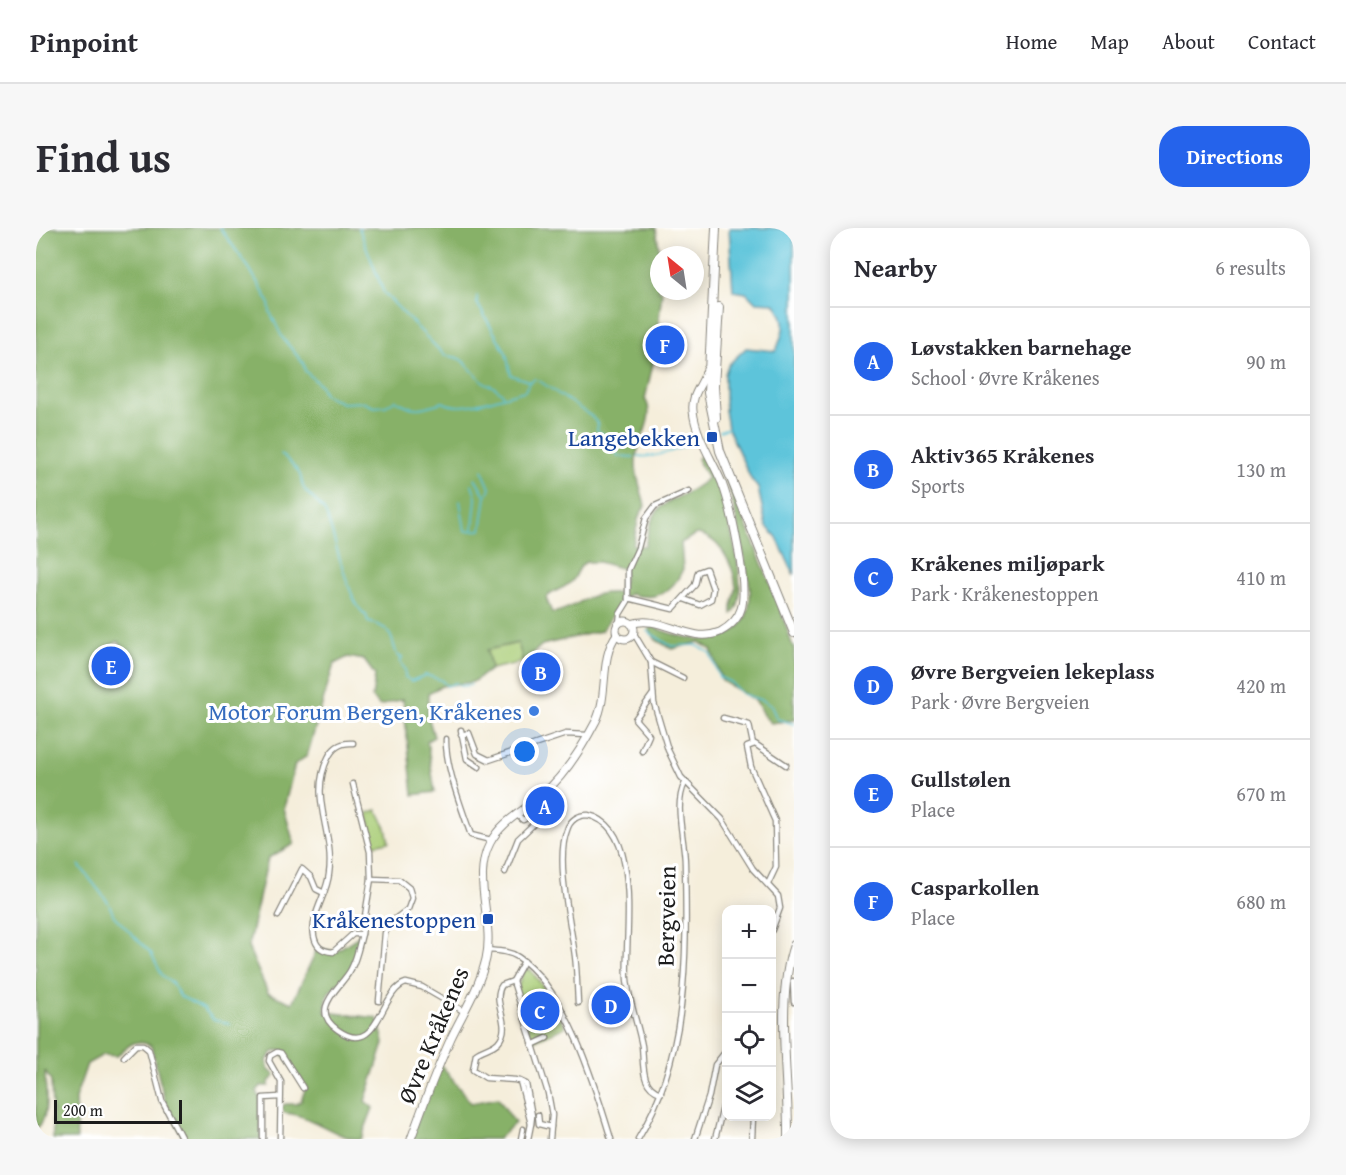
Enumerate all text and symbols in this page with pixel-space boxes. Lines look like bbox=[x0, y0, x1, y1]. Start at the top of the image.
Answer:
text: Pinpoint bbox=[30, 21, 138, 62]
text: Home bbox=[1006, 26, 1057, 57]
text: Map bbox=[1090, 26, 1129, 57]
text: About bbox=[1162, 26, 1215, 57]
text: Contact bbox=[1248, 26, 1316, 57]
text: Find us bbox=[36, 126, 171, 187]
button: Directions bbox=[1159, 126, 1310, 187]
north arrow bbox=[650, 246, 704, 300]
text: Nearby bbox=[854, 248, 937, 287]
text: 6 results bbox=[1215, 253, 1286, 282]
pin: F bbox=[646, 322, 684, 368]
text: Løvstakken barnehage bbox=[911, 331, 1132, 363]
text: A bbox=[867, 347, 880, 376]
text: 90 m bbox=[1246, 347, 1286, 376]
text: School · Øvre Kråkenes bbox=[911, 363, 1100, 392]
place label: Langebekken bbox=[568, 420, 701, 455]
marker: Langebekken bbox=[705, 430, 719, 444]
text: Aktiv365 Kråkenes bbox=[911, 439, 1094, 471]
text: B bbox=[867, 455, 880, 484]
text: 130 m bbox=[1236, 455, 1286, 484]
text: Sports bbox=[911, 471, 965, 500]
text: Kråkenes miljøpark bbox=[911, 547, 1104, 579]
text: C bbox=[868, 563, 879, 592]
text: 410 m bbox=[1236, 563, 1286, 592]
text: Park · Kråkenestoppen bbox=[911, 579, 1098, 608]
pin: E bbox=[92, 644, 130, 688]
pin: B bbox=[522, 650, 560, 694]
text: Øvre Bergveien lekeplass bbox=[911, 655, 1155, 687]
text: D bbox=[867, 671, 880, 700]
text: 420 m bbox=[1236, 671, 1286, 700]
text: Park · Øvre Bergveien bbox=[911, 687, 1090, 716]
place label: Motor Forum Bergen, Kråkenes bbox=[208, 694, 522, 729]
marker: Motor Forum Bergen, Kråkenes bbox=[527, 704, 541, 718]
your location bbox=[510, 737, 539, 766]
text: Gullstølen bbox=[911, 763, 1011, 795]
text: E bbox=[868, 779, 879, 808]
text: 670 m bbox=[1236, 779, 1286, 808]
pin: A bbox=[526, 784, 564, 828]
text: Place bbox=[911, 795, 955, 824]
street label: Bergveien bbox=[648, 865, 684, 967]
text: Casparkollen bbox=[911, 871, 1039, 903]
text: F bbox=[868, 887, 879, 916]
text: 680 m bbox=[1236, 887, 1286, 916]
place label: Kråkenestoppen bbox=[312, 902, 477, 937]
text: Place bbox=[911, 903, 955, 932]
map controls bbox=[722, 905, 776, 1121]
button: + bbox=[722, 905, 776, 959]
marker: Kråkenestoppen bbox=[481, 912, 495, 926]
button: − bbox=[722, 959, 776, 1013]
street label: Øvre Kråkenes bbox=[389, 961, 477, 1109]
pin: D bbox=[592, 982, 630, 1028]
pin: C bbox=[520, 988, 560, 1034]
button: locate bbox=[722, 1013, 776, 1067]
button: layers bbox=[722, 1067, 776, 1121]
scale bar bbox=[54, 1097, 182, 1124]
text: 200 m bbox=[63, 1098, 103, 1122]

